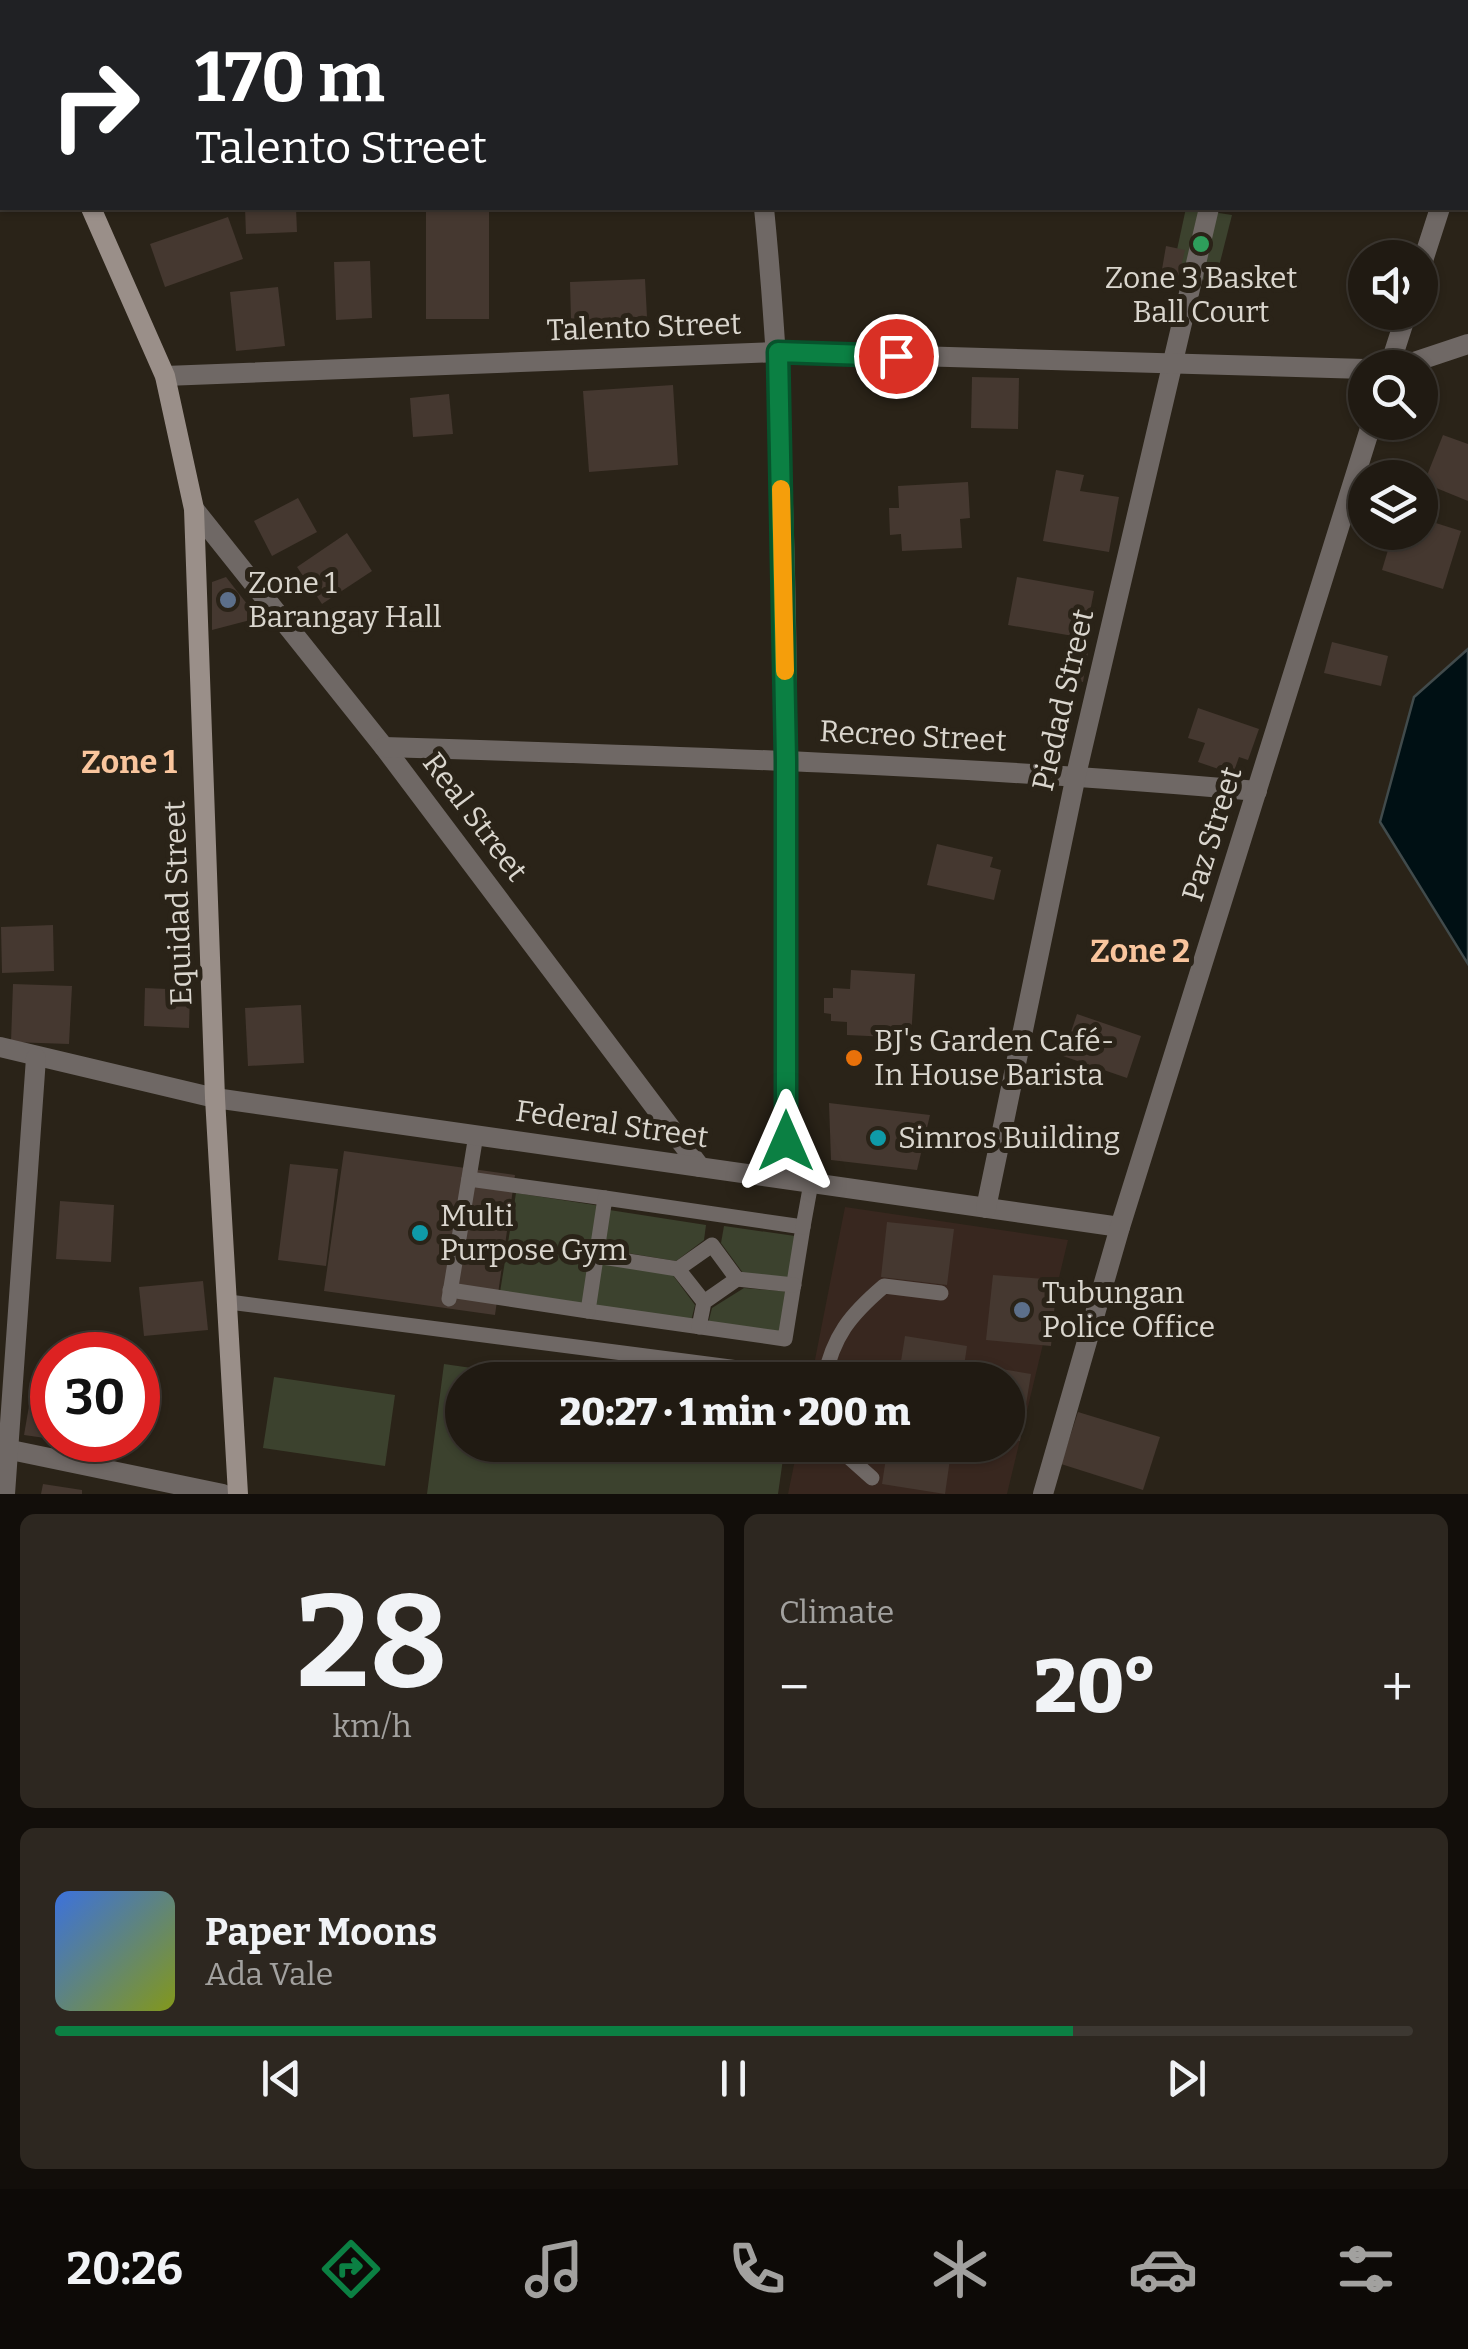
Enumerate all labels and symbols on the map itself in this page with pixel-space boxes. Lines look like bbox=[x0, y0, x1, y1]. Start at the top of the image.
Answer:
marker: Zone 3 Basket Ball Court bbox=[1190, 233, 1212, 255]
place label: Zone 3 Basket Ball Court bbox=[1105, 260, 1297, 330]
street label: Talento Street bbox=[546, 306, 742, 348]
pin bbox=[854, 314, 939, 399]
place label: Zone 1 Barangay Hall bbox=[248, 565, 442, 635]
marker: Zone 1 Barangay Hall bbox=[217, 589, 239, 611]
street label: Piedad Street bbox=[1025, 606, 1101, 794]
street label: Recreo Street bbox=[818, 713, 1008, 759]
district label: Zone 1 bbox=[81, 743, 177, 781]
street label: Real Street bbox=[415, 746, 535, 888]
street label: Paz Street bbox=[1175, 762, 1250, 906]
street label: Equidad Street bbox=[156, 800, 200, 1006]
district label: Zone 2 bbox=[1090, 932, 1190, 970]
place label: BJ's Garden Café- In House Barista bbox=[874, 1023, 1114, 1093]
marker: BJ's Garden Café- In House Barista bbox=[843, 1047, 865, 1069]
position arrow bbox=[734, 1089, 838, 1193]
street label: Federal Street bbox=[513, 1093, 711, 1155]
place label: Simros Building bbox=[898, 1120, 1120, 1156]
marker: Simros Building bbox=[867, 1127, 889, 1149]
place label: Multi Purpose Gym bbox=[440, 1198, 627, 1268]
marker: Multi Purpose Gym bbox=[409, 1222, 431, 1244]
place label: Tubungan Police Office bbox=[1042, 1275, 1215, 1345]
marker: Tubungan Police Office bbox=[1011, 1299, 1033, 1321]
speed limit sign: 30 bbox=[30, 1332, 160, 1462]

